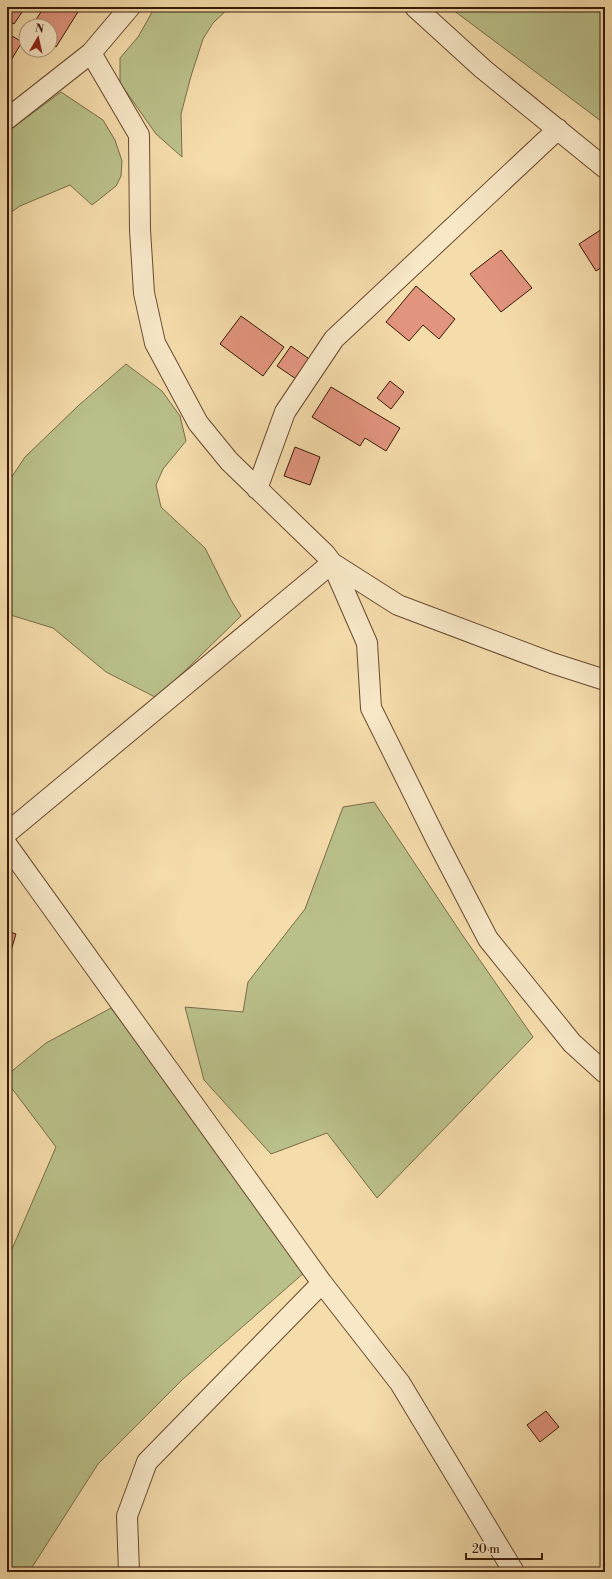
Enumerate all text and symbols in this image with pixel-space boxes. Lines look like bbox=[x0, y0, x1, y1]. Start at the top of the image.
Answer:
north arrow bbox=[18, 18, 58, 58]
text: N bbox=[34, 22, 45, 37]
scale bar bbox=[466, 1535, 542, 1561]
text: 20 m bbox=[472, 1542, 500, 1557]

